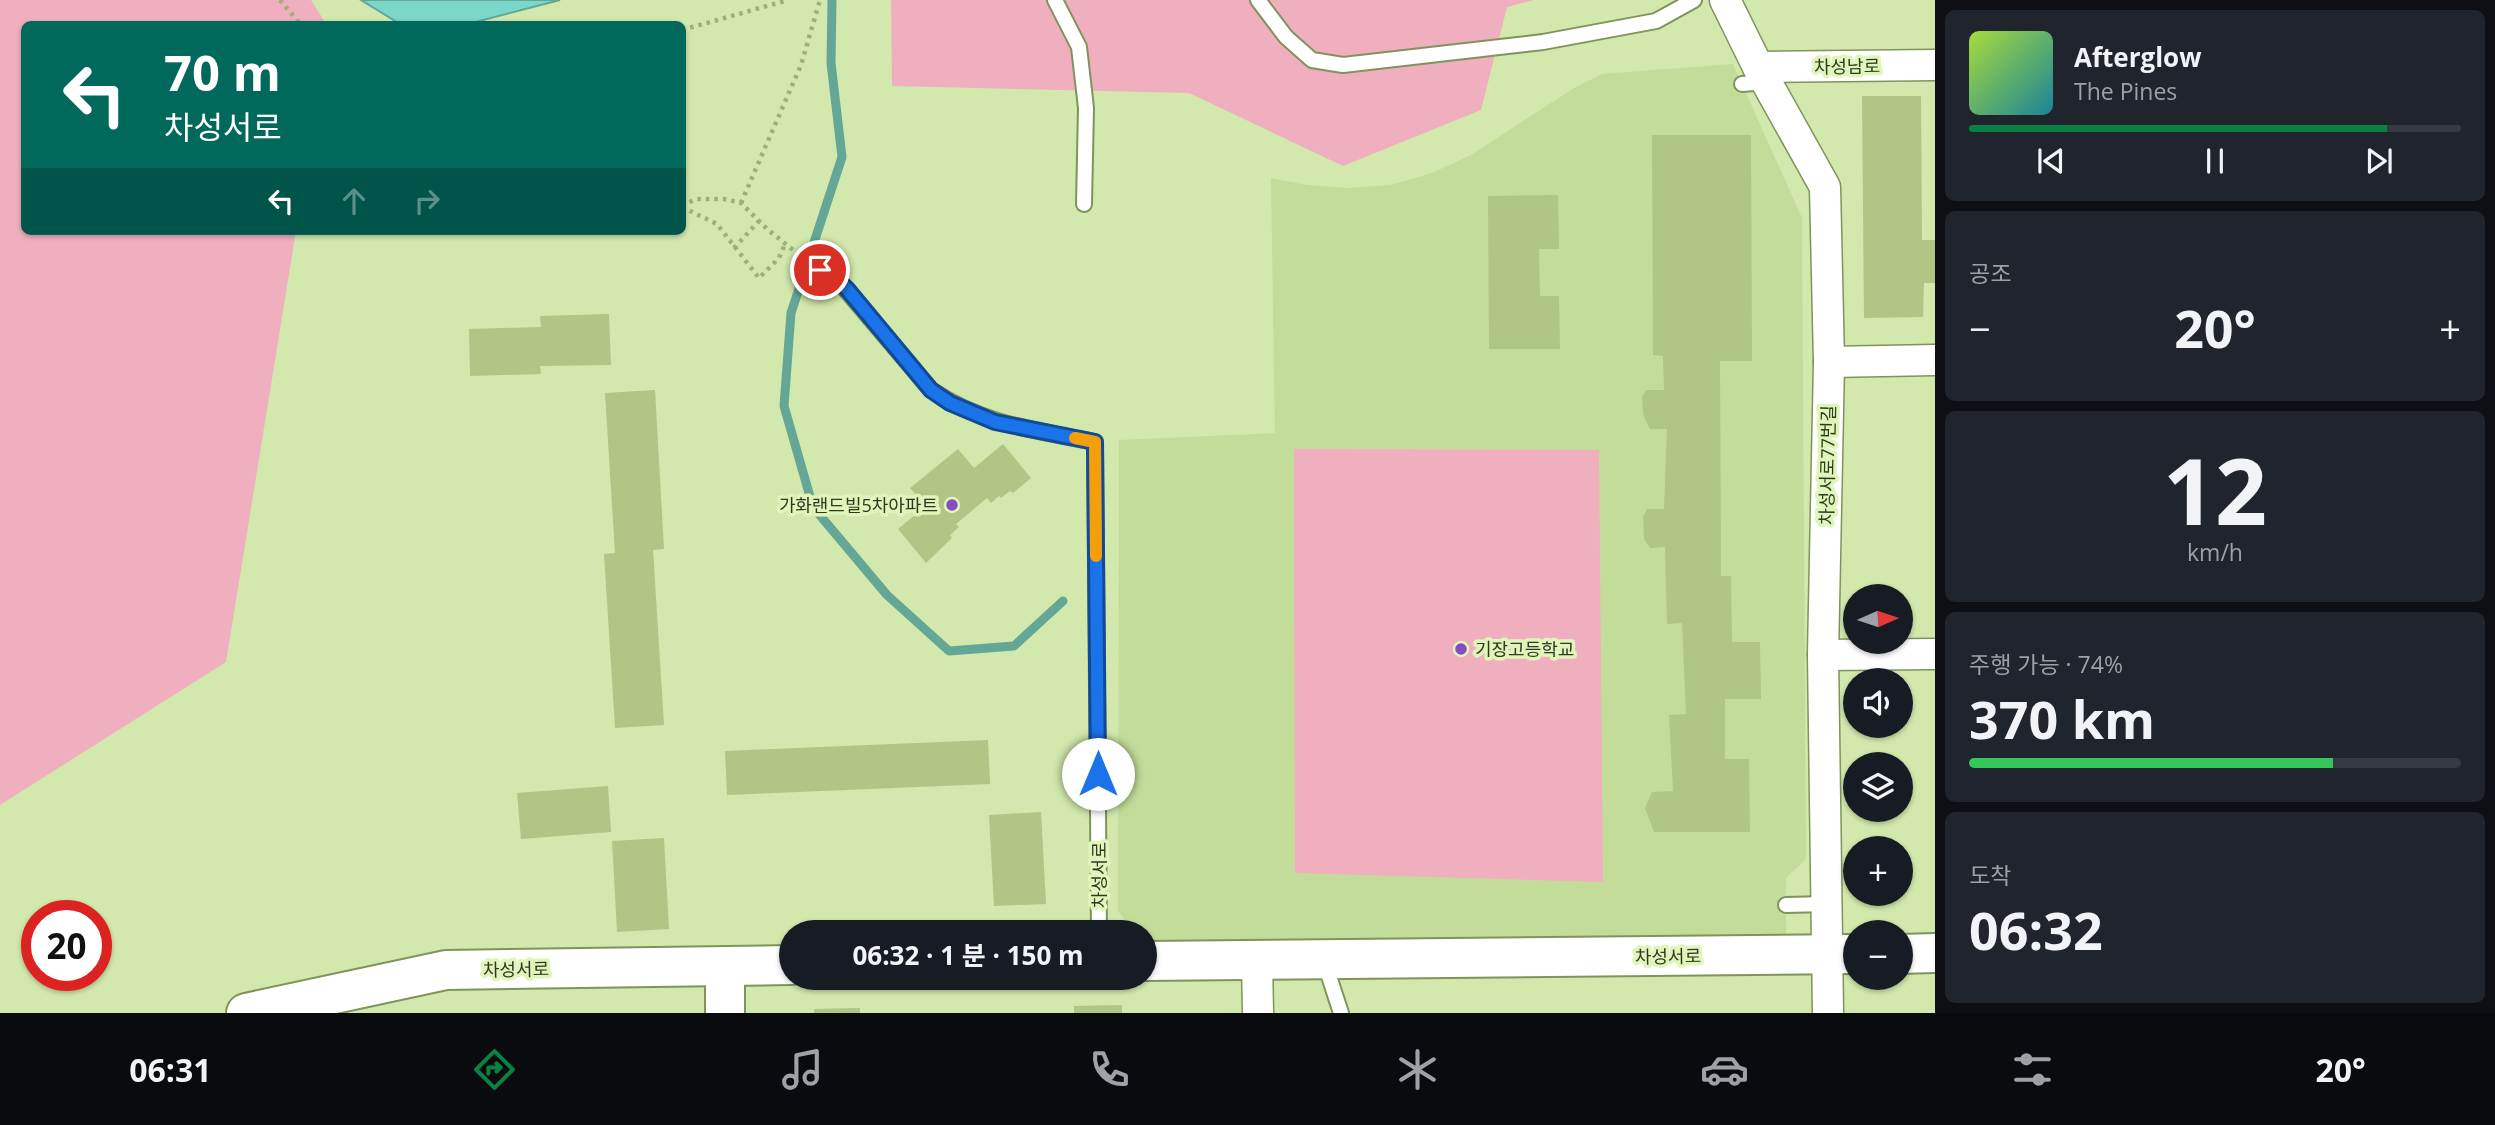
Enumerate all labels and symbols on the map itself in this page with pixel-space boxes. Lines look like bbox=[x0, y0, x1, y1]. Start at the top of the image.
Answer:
street label: 차성남로 bbox=[1814, 53, 1880, 79]
pin bbox=[790, 240, 850, 300]
street label: 차성서로77번길 bbox=[1814, 405, 1840, 525]
place label: 가화랜드빌5차아파트 bbox=[779, 493, 938, 517]
marker: 가화랜드빌5차아파트 bbox=[944, 497, 960, 513]
north arrow bbox=[1843, 584, 1913, 654]
place label: 기장고등학교 bbox=[1475, 637, 1574, 661]
marker: 기장고등학교 bbox=[1453, 641, 1469, 657]
position arrow bbox=[1061, 737, 1135, 811]
street label: 차성서로 bbox=[1087, 842, 1111, 908]
speed limit sign: 20 bbox=[21, 900, 112, 991]
street label: 차성서로 bbox=[1635, 943, 1701, 969]
street label: 차성서로 bbox=[483, 956, 549, 982]

